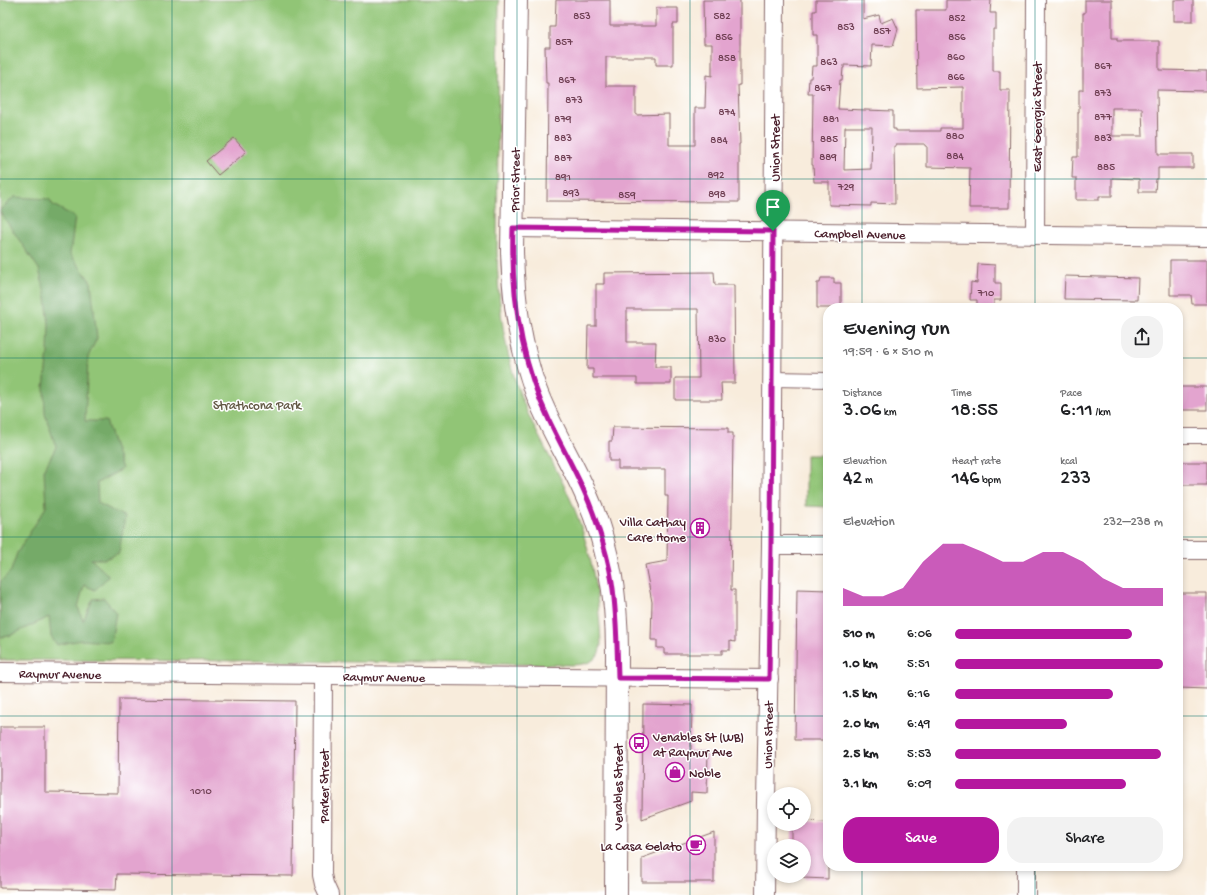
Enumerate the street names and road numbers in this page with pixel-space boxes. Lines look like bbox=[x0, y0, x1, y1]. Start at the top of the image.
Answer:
street label: East Georgia Street bbox=[1031, 60, 1046, 172]
street label: Union Street bbox=[769, 113, 784, 182]
street label: Prior Street bbox=[508, 146, 525, 213]
street label: Campbell Avenue bbox=[814, 227, 906, 244]
street label: Raymur Avenue bbox=[19, 667, 102, 684]
street label: Raymur Avenue bbox=[343, 670, 426, 687]
street label: Union Street bbox=[761, 700, 778, 769]
street label: Venables Street bbox=[612, 742, 627, 831]
street label: Parker Street bbox=[318, 747, 333, 824]

